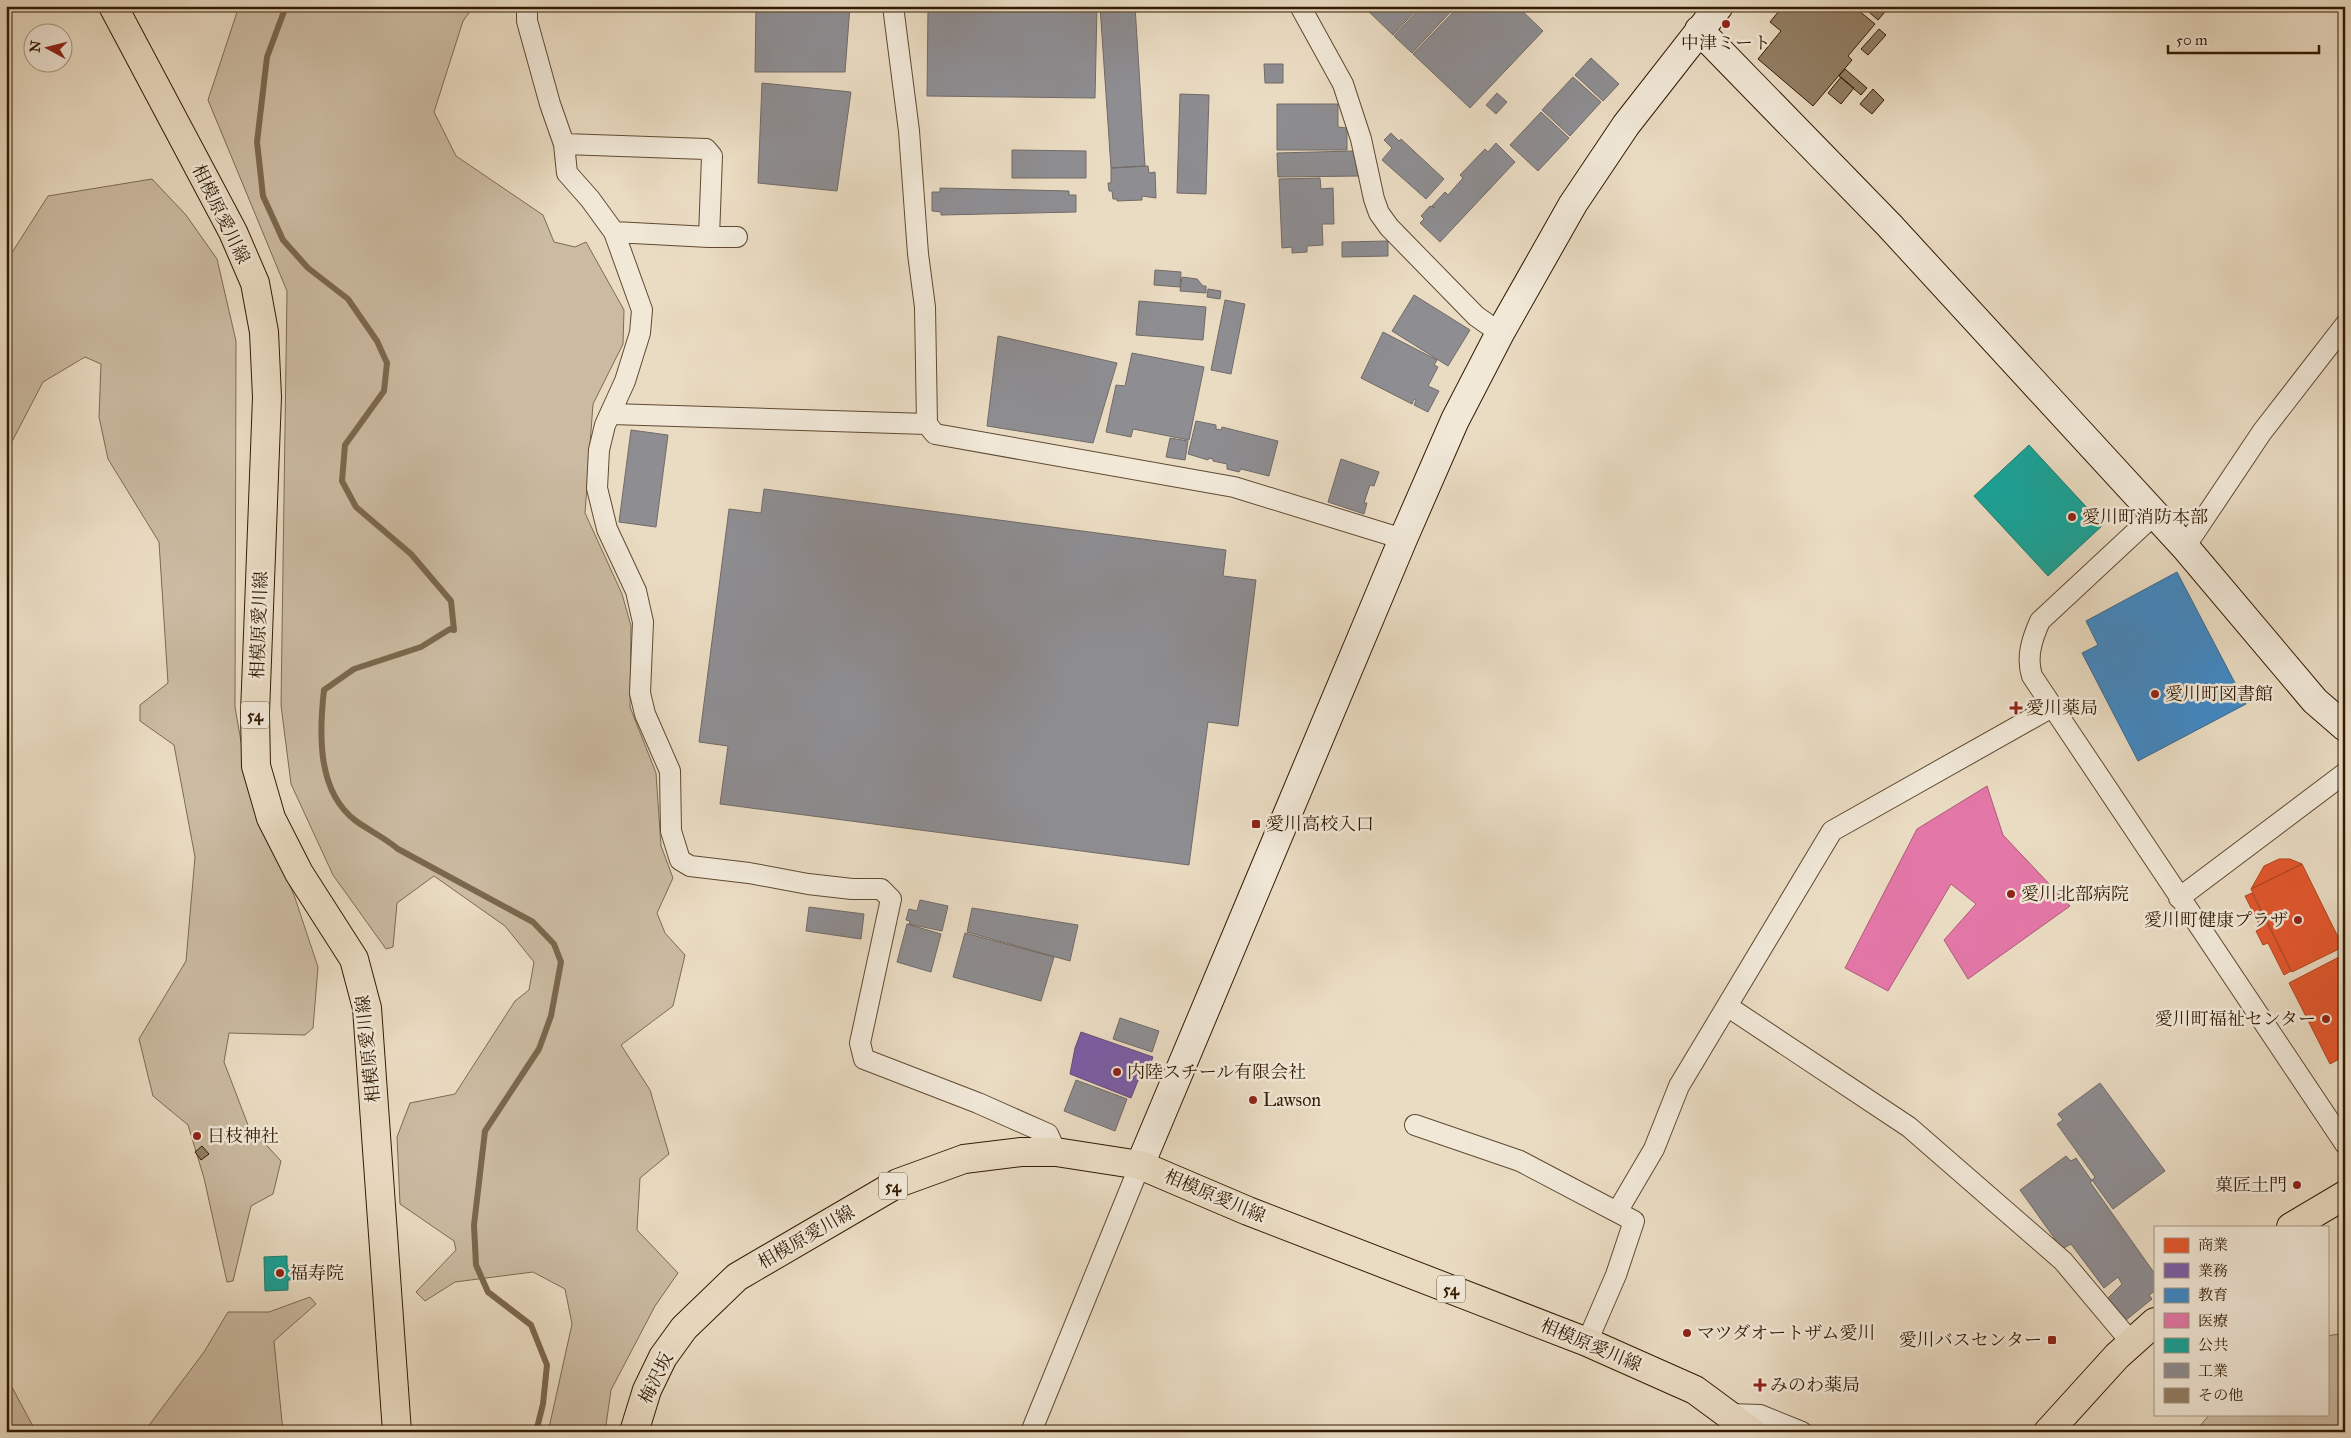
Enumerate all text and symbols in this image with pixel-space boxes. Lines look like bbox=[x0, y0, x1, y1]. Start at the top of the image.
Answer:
marker: 中津ミート bbox=[1720, 18, 1732, 30]
north arrow bbox=[22, 22, 72, 72]
scale bar bbox=[2168, 22, 2320, 54]
text: 50 m bbox=[2176, 31, 2208, 49]
place label: 中津ミート bbox=[1681, 32, 1771, 54]
text: N bbox=[26, 39, 45, 53]
street label: 相模原愛川線 bbox=[187, 161, 255, 267]
place label: 愛川町消防本部 bbox=[2082, 506, 2208, 528]
marker: 愛川町消防本部 bbox=[2066, 511, 2078, 523]
street label: 相模原愛川線 bbox=[246, 571, 272, 679]
place label: 愛川町図書館 bbox=[2165, 683, 2273, 705]
marker: 愛川町図書館 bbox=[2149, 688, 2161, 700]
place label: 愛川薬局 bbox=[2026, 697, 2098, 719]
road number: 54 bbox=[241, 702, 269, 728]
marker: 愛川薬局 bbox=[2010, 702, 2022, 714]
place label: 愛川高校入口 bbox=[1266, 813, 1374, 835]
marker: 愛川高校入口 bbox=[1250, 818, 1262, 830]
place label: 愛川北部病院 bbox=[2021, 883, 2129, 905]
marker: 愛川北部病院 bbox=[2005, 888, 2017, 900]
place label: 愛川町健康プラザ bbox=[2144, 909, 2288, 931]
marker: 愛川町健康プラザ bbox=[2292, 914, 2304, 926]
street label: 相模原愛川線 bbox=[351, 994, 385, 1104]
place label: 愛川町福祉センター bbox=[2155, 1008, 2316, 1030]
marker: 愛川町福祉センター bbox=[2320, 1013, 2332, 1025]
place label: 内陸スチール有限会社 bbox=[1127, 1061, 1306, 1083]
marker: 内陸スチール有限会社 bbox=[1111, 1066, 1123, 1078]
place label: Lawson bbox=[1263, 1089, 1321, 1111]
marker: Lawson bbox=[1247, 1094, 1259, 1106]
place label: 日枝神社 bbox=[207, 1125, 279, 1147]
marker: 日枝神社 bbox=[191, 1130, 203, 1142]
street label: 相模原愛川線 bbox=[1161, 1165, 1269, 1227]
road number: 54 bbox=[879, 1172, 907, 1200]
place label: 菓匠土門 bbox=[2215, 1174, 2287, 1196]
marker: 菓匠土門 bbox=[2291, 1179, 2303, 1191]
street label: 相模原愛川線 bbox=[754, 1200, 858, 1274]
legend bbox=[2154, 1226, 2328, 1416]
text: 商業 bbox=[2198, 1236, 2228, 1254]
place label: 福寿院 bbox=[290, 1262, 344, 1284]
text: 業務 bbox=[2198, 1262, 2228, 1280]
marker: 福寿院 bbox=[274, 1267, 286, 1279]
road number: 54 bbox=[1437, 1276, 1465, 1302]
text: 教育 bbox=[2198, 1286, 2228, 1304]
text: 医療 bbox=[2198, 1312, 2228, 1330]
street label: 相模原愛川線 bbox=[1537, 1314, 1645, 1376]
place label: マツダオートザム愛川 bbox=[1697, 1322, 1875, 1344]
marker: マツダオートザム愛川 bbox=[1681, 1327, 1693, 1339]
place label: 愛川バスセンター bbox=[1899, 1329, 2042, 1351]
marker: 愛川バスセンター bbox=[2046, 1334, 2058, 1346]
text: 公共 bbox=[2198, 1336, 2228, 1354]
street label: 梅沢坂 bbox=[634, 1349, 678, 1407]
text: 工業 bbox=[2198, 1362, 2228, 1380]
place label: みのわ薬局 bbox=[1770, 1374, 1860, 1396]
marker: みのわ薬局 bbox=[1754, 1379, 1766, 1391]
text: その他 bbox=[2198, 1386, 2243, 1404]

